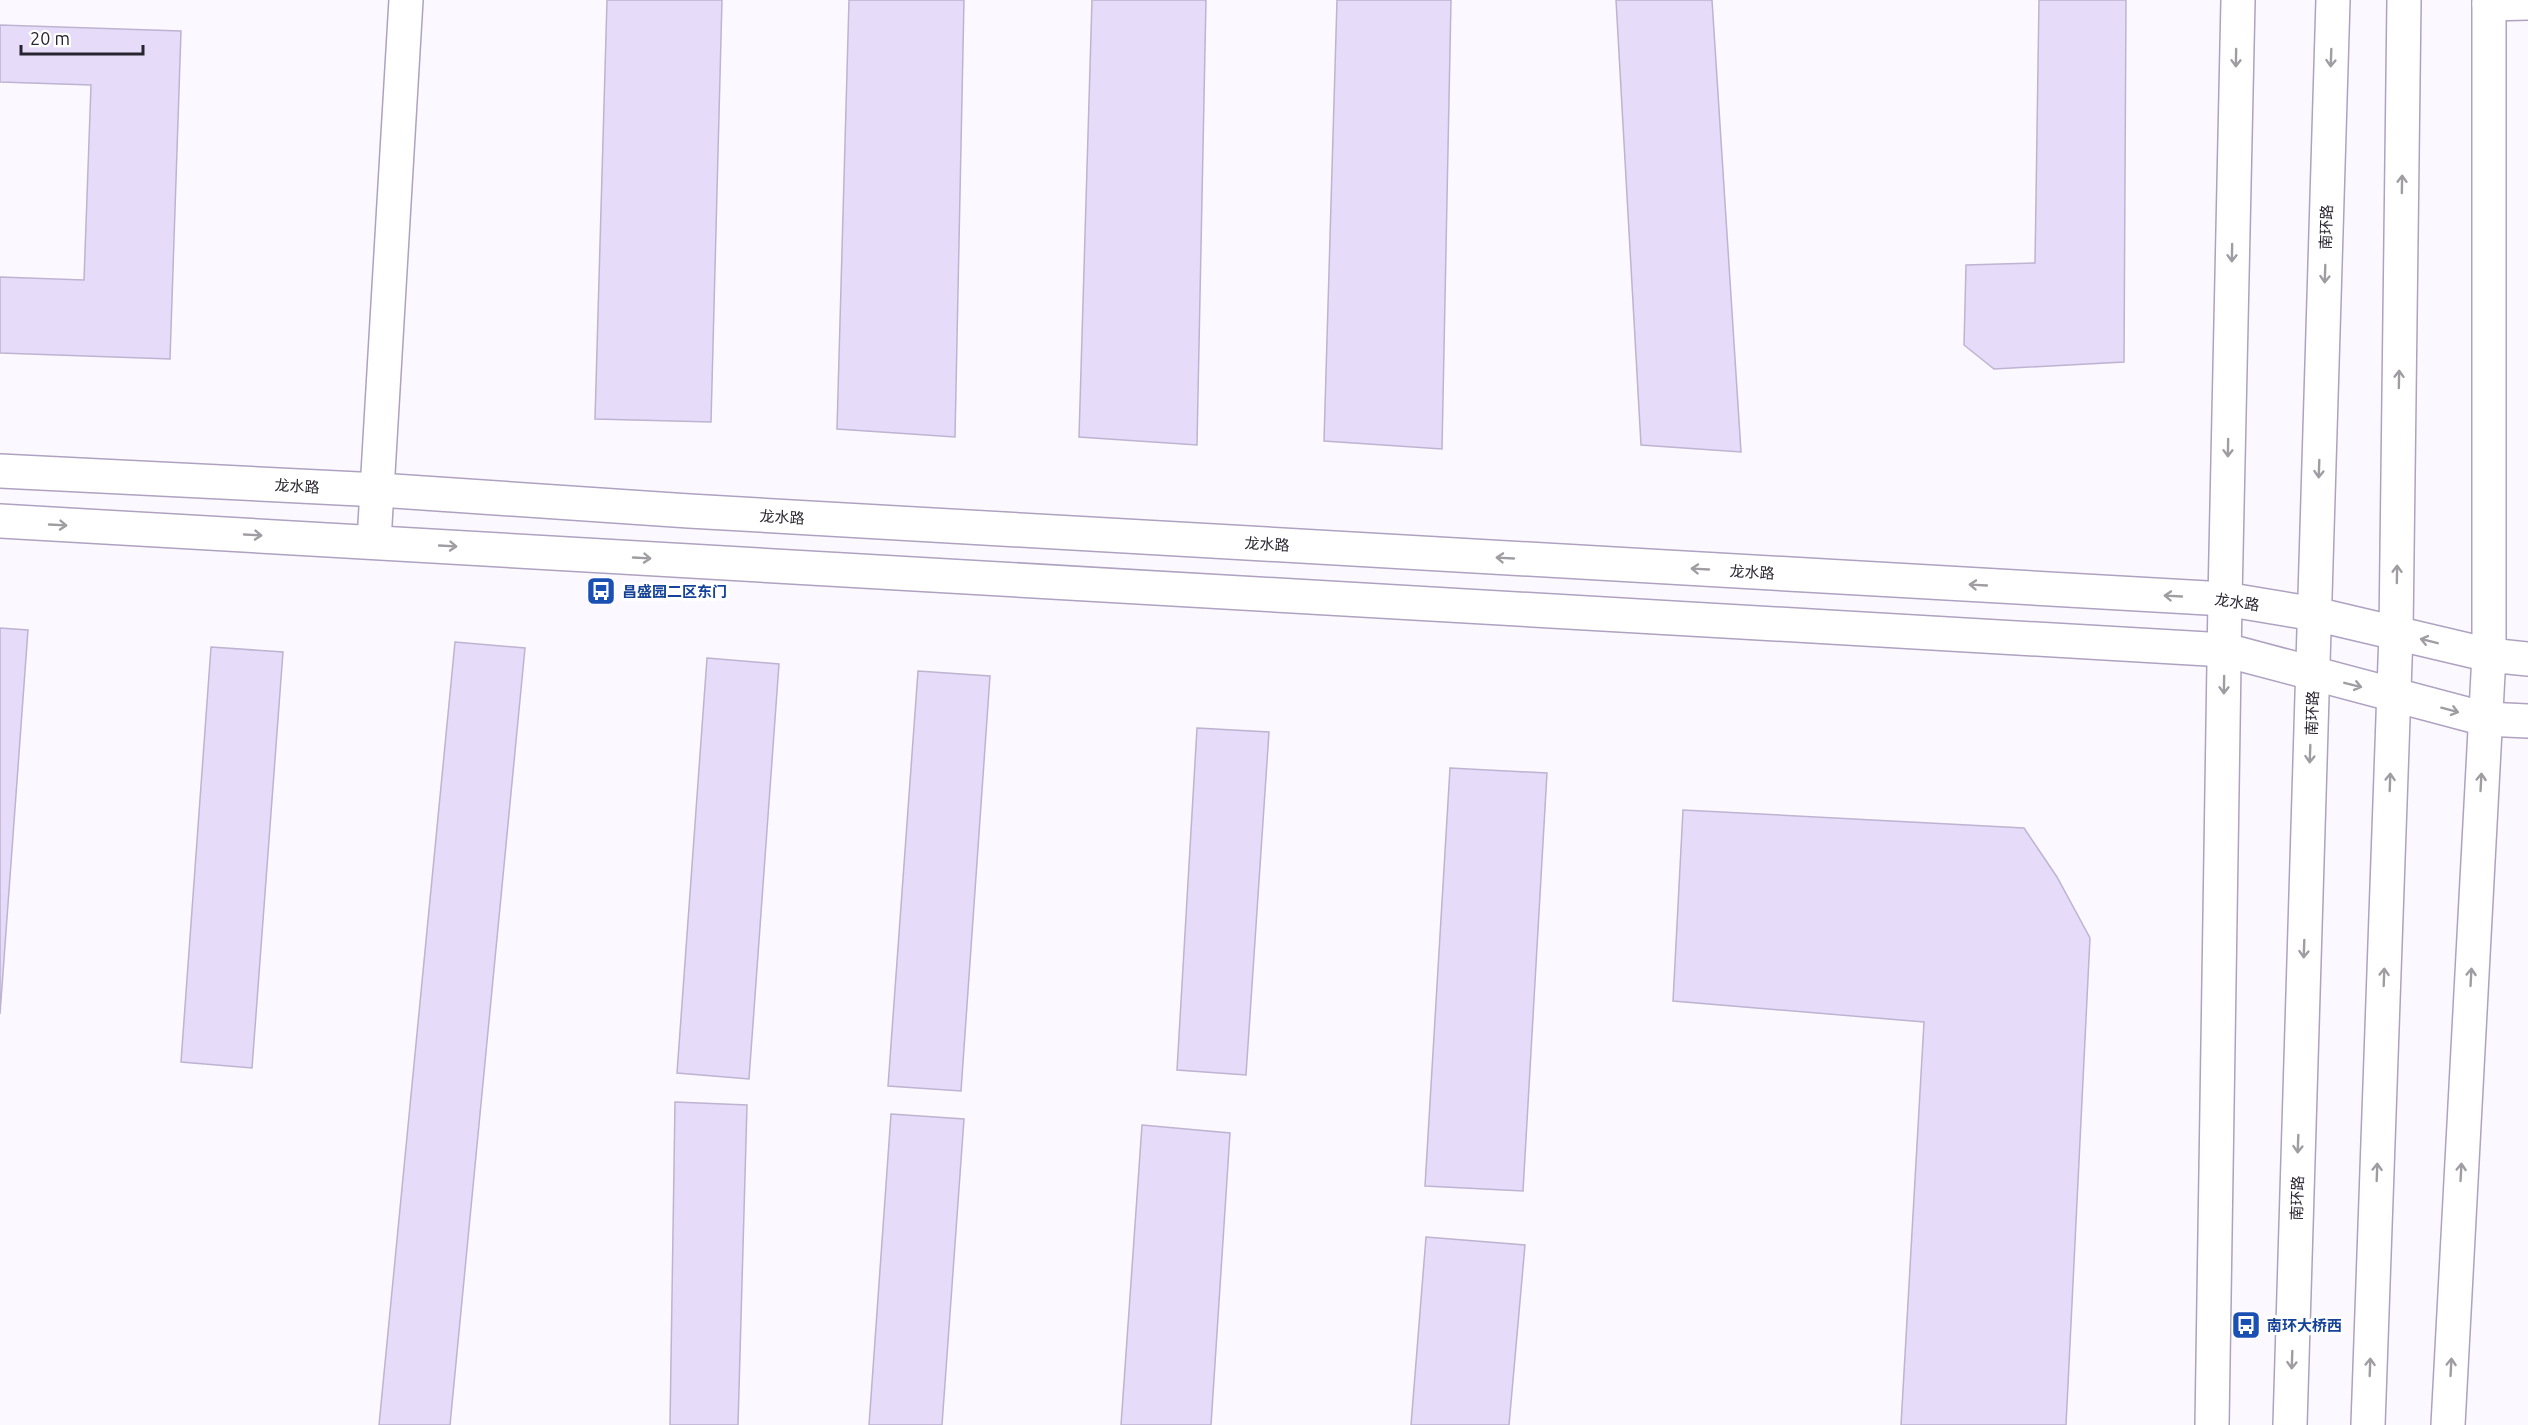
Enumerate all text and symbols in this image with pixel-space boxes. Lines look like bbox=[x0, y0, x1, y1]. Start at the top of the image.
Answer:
scale bar bbox=[21, 18, 142, 56]
text: 20 m bbox=[30, 28, 70, 48]
one-way arrow bbox=[2231, 48, 2242, 68]
one-way arrow bbox=[2326, 48, 2337, 68]
one-way arrow bbox=[2396, 175, 2408, 195]
street label: 南环路 bbox=[2317, 204, 2335, 250]
one-way arrow bbox=[2226, 243, 2238, 263]
one-way arrow bbox=[2319, 264, 2331, 284]
one-way arrow bbox=[2393, 370, 2405, 390]
one-way arrow bbox=[2222, 438, 2234, 458]
one-way arrow bbox=[2313, 459, 2325, 479]
street label: 龙水路 bbox=[274, 476, 320, 496]
street label: 龙水路 bbox=[759, 507, 805, 527]
one-way arrow bbox=[48, 519, 68, 530]
one-way arrow bbox=[243, 529, 263, 540]
street label: 龙水路 bbox=[1244, 534, 1290, 554]
one-way arrow bbox=[437, 541, 457, 552]
one-way arrow bbox=[632, 552, 652, 563]
one-way arrow bbox=[1496, 552, 1516, 563]
street label: 龙水路 bbox=[1729, 562, 1775, 582]
one-way arrow bbox=[1690, 563, 1710, 574]
one-way arrow bbox=[2391, 565, 2403, 585]
bus stop icon: 昌盛园二区东门 bbox=[585, 575, 617, 607]
one-way arrow bbox=[1969, 579, 1989, 590]
place label: 昌盛园二区东门 bbox=[622, 583, 727, 600]
one-way arrow bbox=[2164, 590, 2184, 601]
street label: 龙水路 bbox=[2214, 590, 2260, 614]
one-way arrow bbox=[2420, 634, 2439, 646]
one-way arrow bbox=[2218, 675, 2230, 695]
one-way arrow bbox=[2343, 679, 2362, 691]
street label: 南环路 bbox=[2303, 690, 2321, 736]
one-way arrow bbox=[2440, 704, 2459, 716]
one-way arrow bbox=[2305, 744, 2316, 764]
one-way arrow bbox=[2385, 772, 2396, 792]
one-way arrow bbox=[2476, 773, 2487, 793]
one-way arrow bbox=[2299, 938, 2310, 958]
one-way arrow bbox=[2378, 967, 2389, 987]
one-way arrow bbox=[2466, 968, 2477, 988]
one-way arrow bbox=[2293, 1133, 2304, 1153]
one-way arrow bbox=[2371, 1162, 2383, 1182]
one-way arrow bbox=[2456, 1162, 2467, 1182]
street label: 南环路 bbox=[2288, 1175, 2306, 1221]
bus stop icon: 南环大桥西 bbox=[2230, 1309, 2262, 1341]
place label: 南环大桥西 bbox=[2267, 1317, 2342, 1334]
one-way arrow bbox=[2286, 1349, 2297, 1369]
one-way arrow bbox=[2365, 1357, 2376, 1377]
one-way arrow bbox=[2445, 1357, 2456, 1377]

